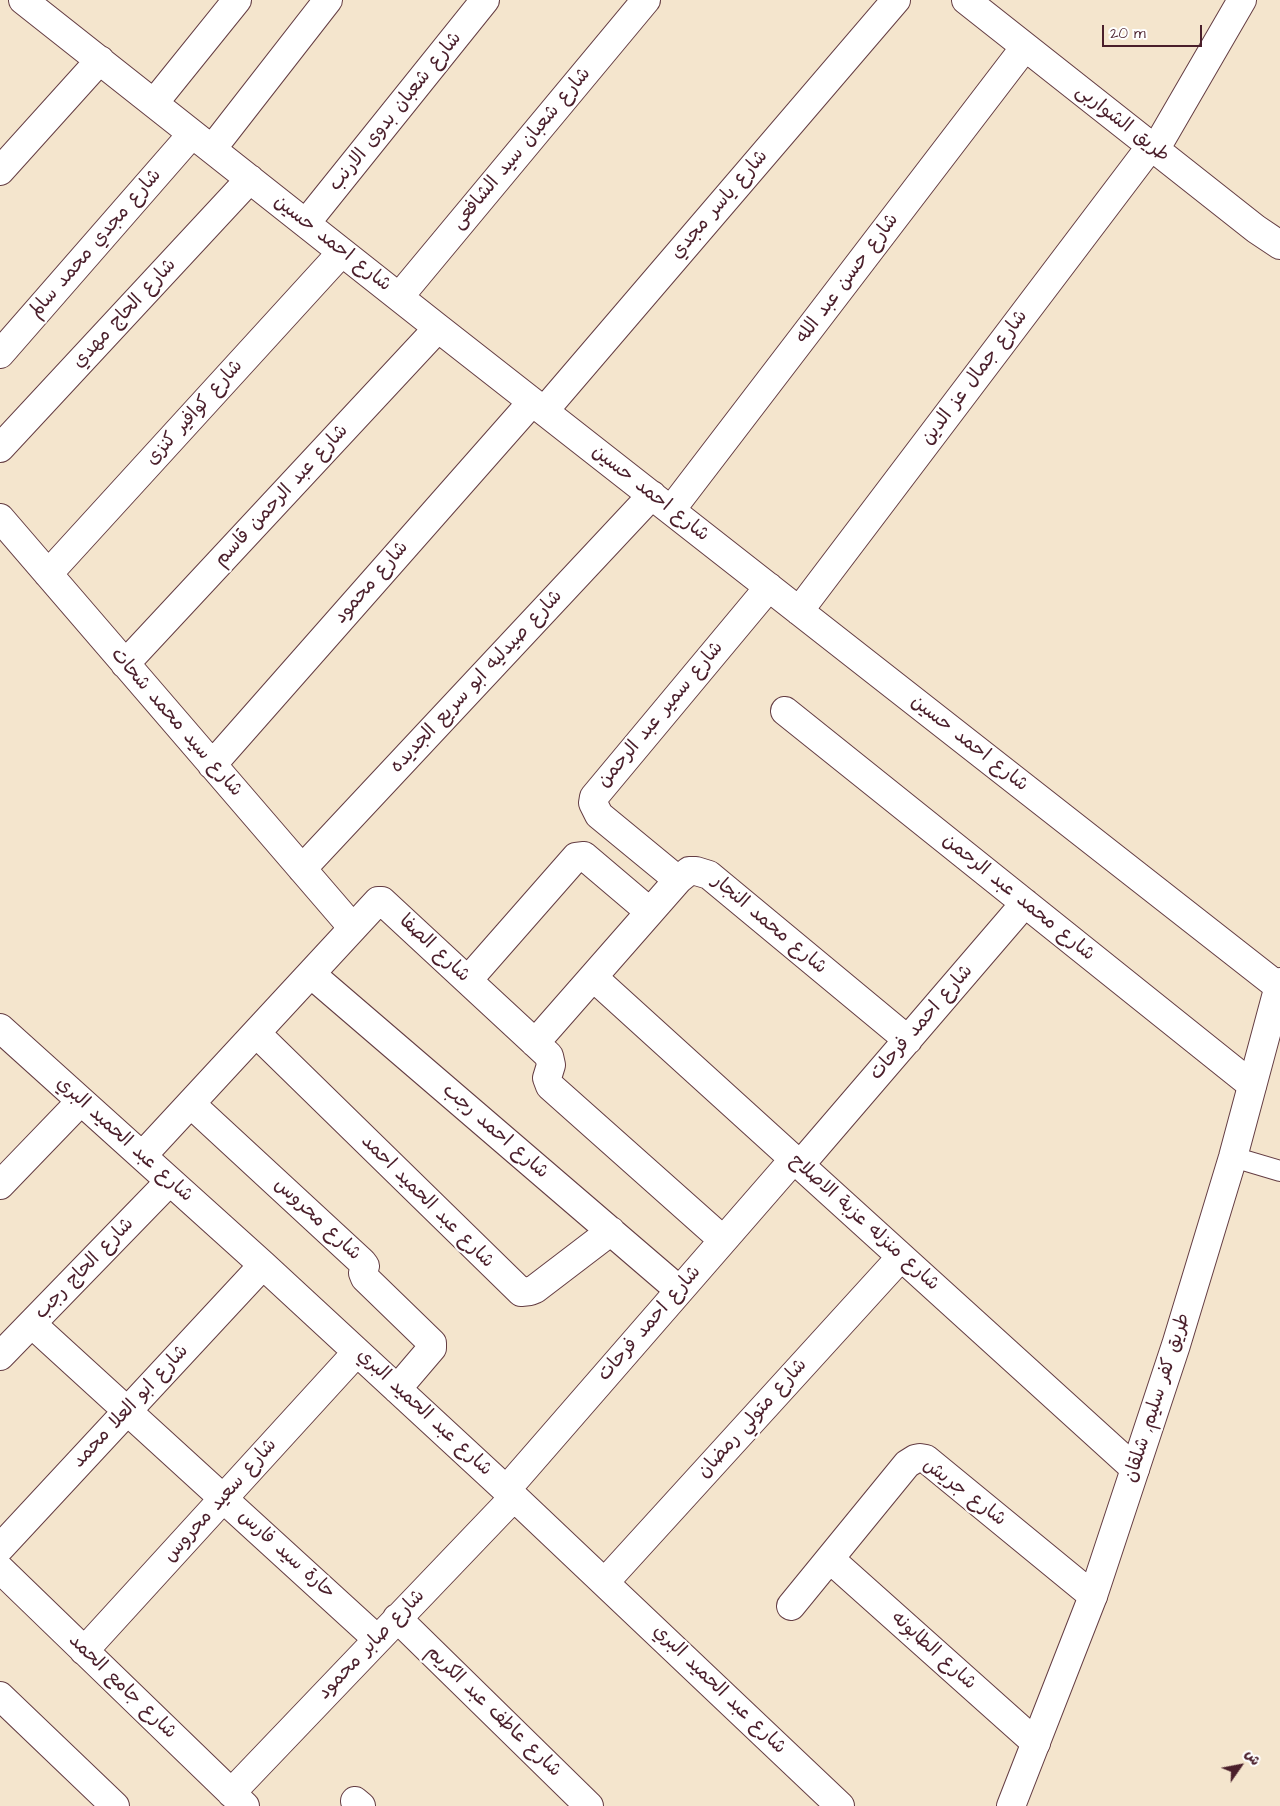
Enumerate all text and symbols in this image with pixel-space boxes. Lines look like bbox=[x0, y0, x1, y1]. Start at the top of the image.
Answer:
scale bar bbox=[1105, 15, 1205, 47]
text: 20 m bbox=[1110, 23, 1146, 44]
street label: شارع شعبان بدوى الارنب bbox=[325, 28, 467, 196]
street label: شارع شعبان سيد الشافعى bbox=[448, 63, 596, 235]
street label: طريق الشواربى bbox=[1070, 80, 1174, 168]
street label: شارع ياسر مجدي bbox=[666, 146, 774, 264]
street label: شارع مجدي محمد سالم bbox=[25, 165, 167, 323]
street label: شارع احمد حسين bbox=[269, 191, 395, 297]
street label: شارع حسن عبد الله bbox=[792, 210, 904, 348]
street label: شارع الحاج مهدي bbox=[68, 254, 182, 374]
street label: شارع جمال عز الدين bbox=[917, 306, 1033, 450]
street label: شارع كوافير كنزى bbox=[142, 355, 248, 471]
street label: شارع عبد الرحمن قاسم bbox=[210, 420, 354, 572]
street label: شارع احمد حسين bbox=[587, 441, 713, 547]
street label: شارع محمود bbox=[330, 537, 414, 629]
street label: شارع صيدليه ابو سريع الجديده bbox=[386, 586, 568, 778]
street label: شارع سمير عبد الرحمن bbox=[593, 637, 729, 793]
street label: شارع سيد محمد شحات bbox=[105, 644, 247, 802]
street label: شارع احمد حسين bbox=[906, 691, 1032, 797]
street label: شارع محمد عبد الرحمن bbox=[937, 829, 1099, 967]
street label: شارع محمد النجار bbox=[707, 870, 831, 980]
street label: شارع الصفا bbox=[394, 910, 474, 988]
street label: شارع احمد فرحات bbox=[866, 961, 978, 1085]
street label: شارع عبد الحميد البري bbox=[51, 1073, 197, 1207]
street label: شارع احمد رجب bbox=[437, 1080, 553, 1184]
street label: شارع عبد الحميد احمد bbox=[356, 1131, 498, 1273]
street label: شارع منزله عزبة الاصلاح bbox=[784, 1150, 944, 1296]
street label: شارع محروس bbox=[269, 1174, 365, 1266]
street label: شارع الحاج رجب bbox=[31, 1213, 139, 1325]
street label: شارع احمد فرحات bbox=[594, 1262, 706, 1386]
street label: طريق كفر سليم, شلقان bbox=[1120, 1310, 1196, 1486]
street label: شارع ابو العلا محمد bbox=[68, 1341, 194, 1473]
street label: شارع عبد الحميد البري bbox=[352, 1345, 496, 1481]
street label: شارع متولي رمضان bbox=[693, 1355, 813, 1483]
street label: شارع سعيد محروس bbox=[160, 1435, 282, 1567]
street label: شارع جريش bbox=[918, 1454, 1010, 1532]
street label: حارة سيد فارس bbox=[233, 1505, 339, 1605]
street label: شارع صابر محمود bbox=[314, 1585, 430, 1705]
street label: شارع الطابونه bbox=[886, 1607, 980, 1695]
street label: شارع عبد الحميد البري bbox=[648, 1621, 790, 1759]
street label: شارع جامع الحمد bbox=[63, 1630, 181, 1744]
street label: شارع عاطف عبد الكريم bbox=[420, 1641, 566, 1783]
north arrow bbox=[1215, 1741, 1265, 1791]
text: ش bbox=[1240, 1746, 1265, 1770]

